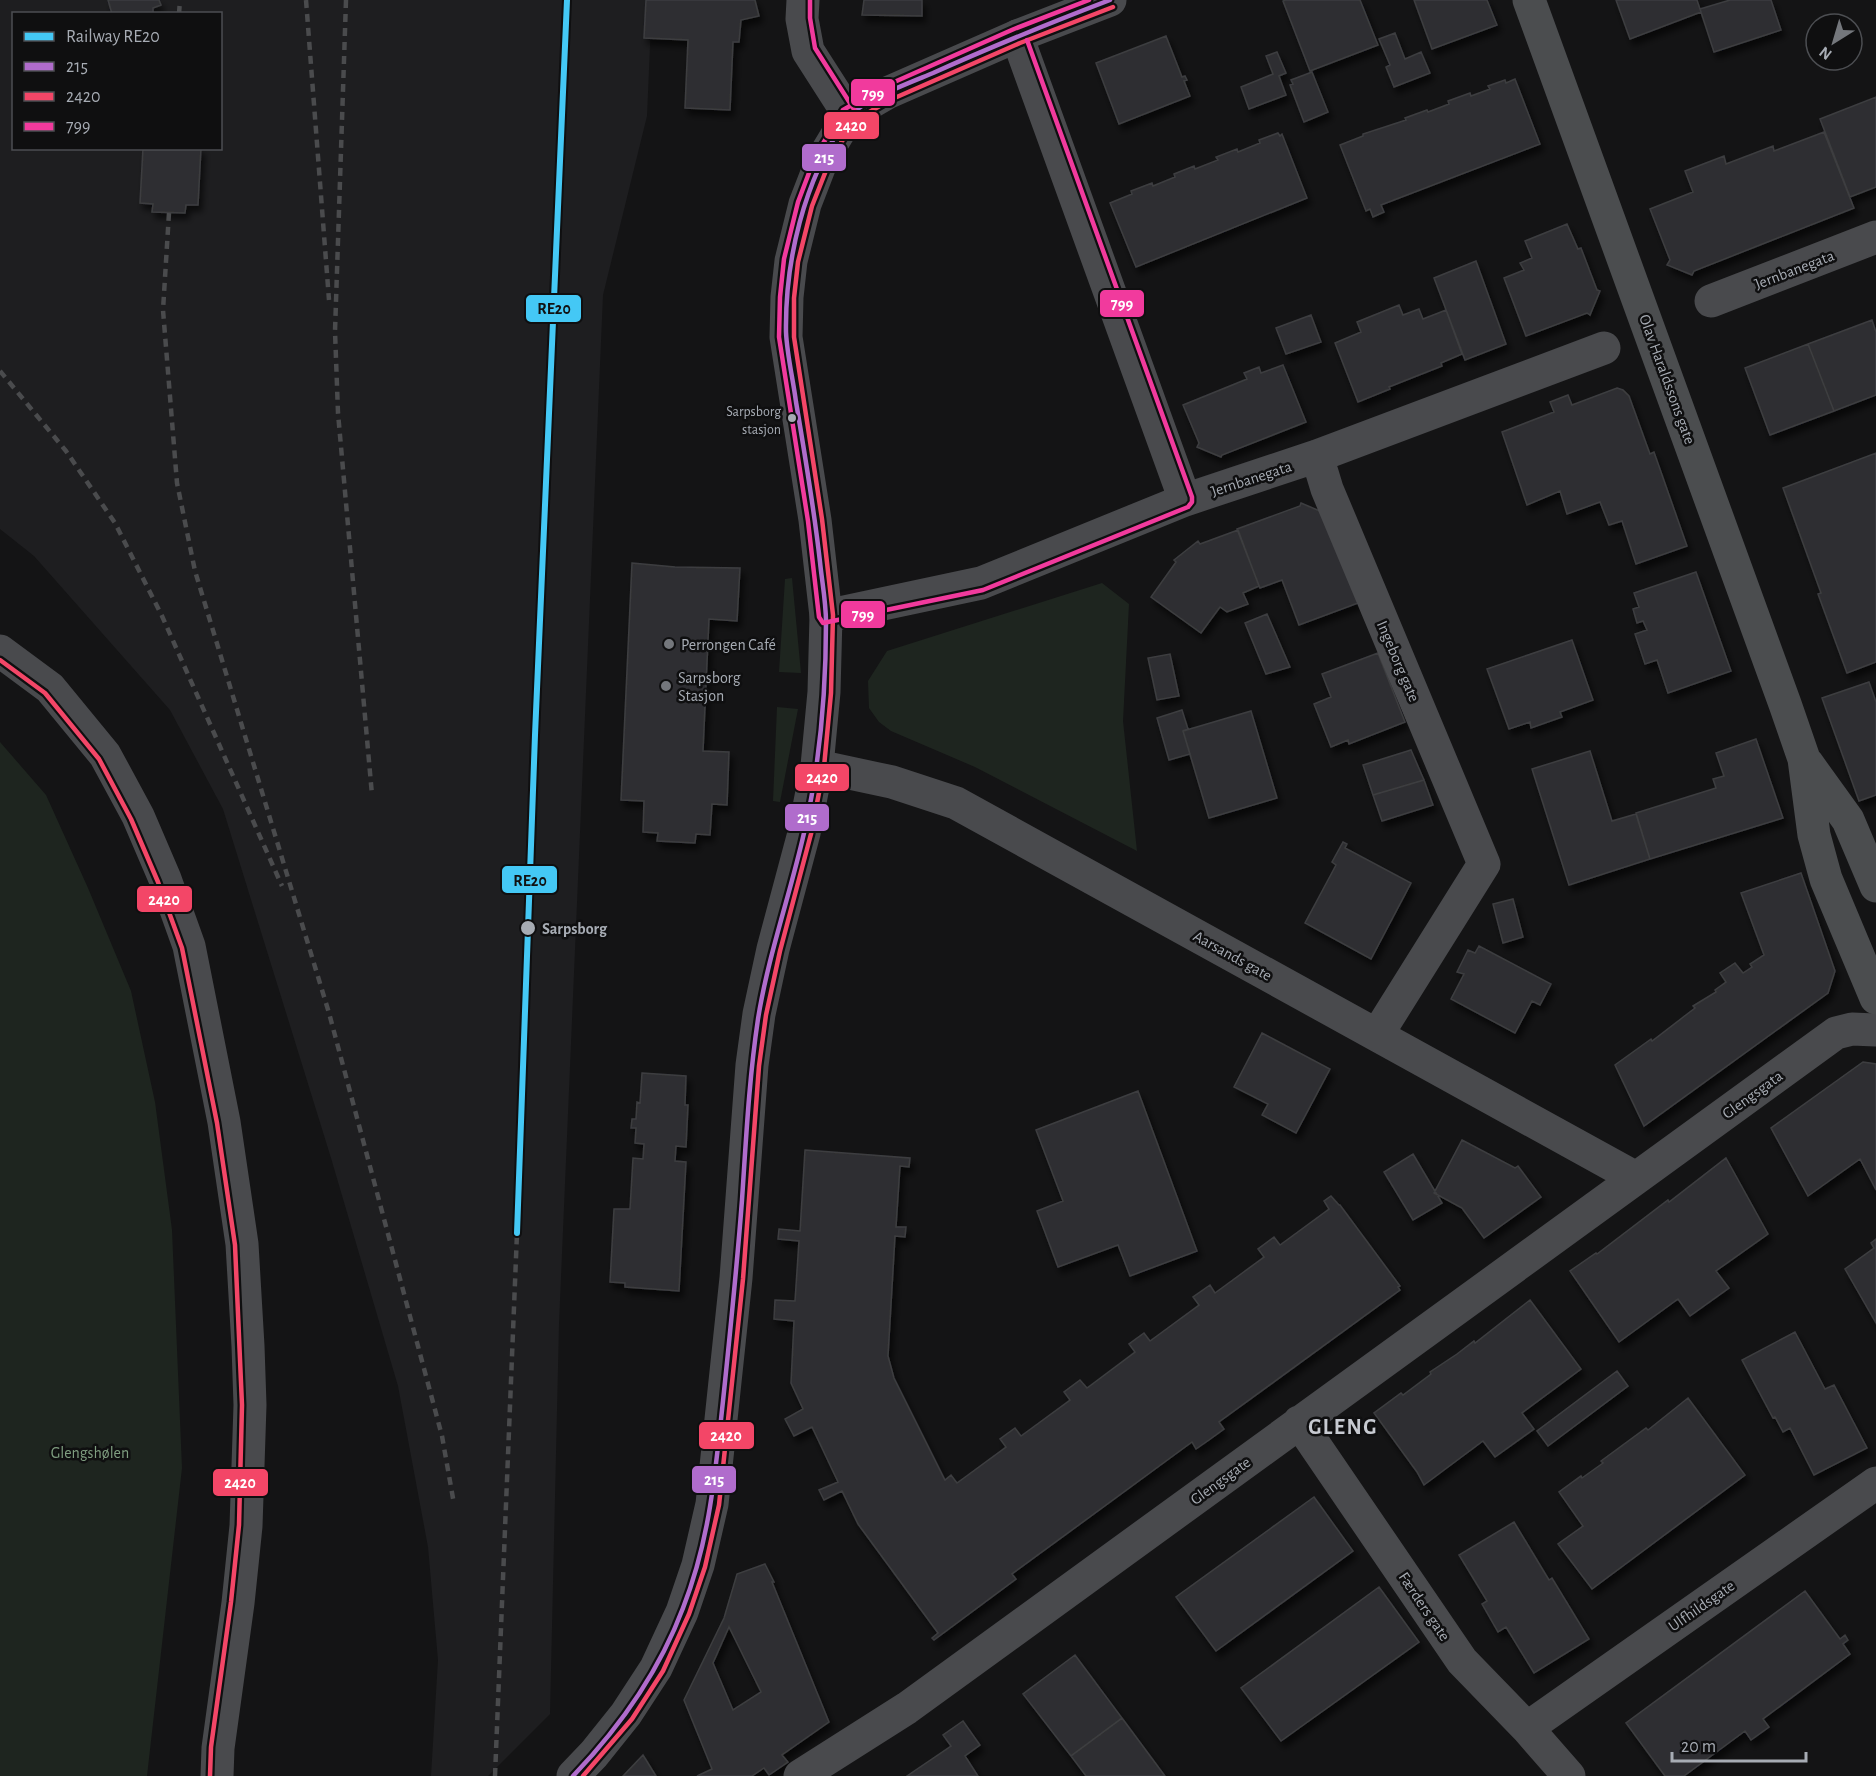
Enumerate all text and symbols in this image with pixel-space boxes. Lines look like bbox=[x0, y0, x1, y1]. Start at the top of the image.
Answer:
legend bbox=[12, 12, 222, 150]
north arrow bbox=[1804, 12, 1864, 72]
text: Railway RE20 bbox=[66, 28, 160, 46]
text: N bbox=[1816, 43, 1835, 63]
text: 215 bbox=[66, 58, 88, 76]
line badge: 799 bbox=[850, 78, 896, 107]
text: 799 bbox=[862, 86, 884, 102]
text: 2420 bbox=[66, 88, 101, 106]
line badge: 2420 bbox=[823, 111, 880, 140]
text: 799 bbox=[66, 118, 90, 136]
text: 2420 bbox=[835, 118, 867, 134]
line badge: 215 bbox=[801, 143, 847, 172]
text: 215 bbox=[814, 150, 834, 166]
street label: Jernbanegata bbox=[1752, 247, 1836, 292]
line badge: 799 bbox=[1099, 289, 1145, 318]
line badge: RE20 bbox=[525, 294, 582, 323]
text: 799 bbox=[1111, 296, 1133, 312]
text: RE20 bbox=[537, 301, 571, 317]
street label: Olav Haraldssons gate bbox=[1636, 312, 1698, 446]
place label: Sarpsborg stasjon bbox=[726, 405, 781, 437]
marker: Sarpsborg stasjon bbox=[786, 412, 798, 424]
street label: Jernbanegata bbox=[1209, 458, 1294, 500]
line badge: 799 bbox=[840, 600, 886, 629]
text: 799 bbox=[852, 607, 874, 623]
street label: Ingeborg gate bbox=[1374, 619, 1422, 704]
marker: Perrongen Café bbox=[662, 637, 676, 651]
place label: Perrongen Café bbox=[681, 637, 776, 653]
place label: Sarpsborg Stasjon bbox=[678, 670, 741, 705]
marker: Sarpsborg Stasjon bbox=[659, 679, 673, 693]
line badge: 2420 bbox=[794, 763, 850, 792]
text: 2420 bbox=[806, 770, 838, 786]
line badge: 215 bbox=[784, 803, 830, 832]
text: 215 bbox=[797, 810, 817, 826]
line badge: RE20 bbox=[501, 865, 558, 894]
text: RE20 bbox=[513, 873, 547, 889]
line badge: 2420 bbox=[136, 885, 193, 913]
text: 2420 bbox=[148, 892, 180, 908]
marker: Sarpsborg bbox=[519, 919, 537, 937]
place label: Sarpsborg bbox=[542, 921, 608, 937]
street label: Aarsands gate bbox=[1191, 928, 1275, 984]
street label: Glengsgata bbox=[1719, 1068, 1786, 1122]
district label: GLENG bbox=[1308, 1416, 1378, 1438]
line badge: 2420 bbox=[698, 1421, 755, 1450]
text: 2420 bbox=[710, 1428, 742, 1444]
park label: Glengshølen bbox=[51, 1445, 129, 1461]
street label: Glengsgate bbox=[1188, 1454, 1254, 1508]
line badge: 215 bbox=[691, 1465, 737, 1494]
line badge: 2420 bbox=[212, 1468, 269, 1497]
text: 215 bbox=[704, 1472, 724, 1488]
text: 2420 bbox=[224, 1475, 256, 1491]
street label: Færders gate bbox=[1395, 1569, 1453, 1644]
street label: Ulfhildsgate bbox=[1666, 1577, 1738, 1634]
scale bar bbox=[1672, 1725, 1806, 1763]
text: 20 m bbox=[1681, 1738, 1716, 1756]

